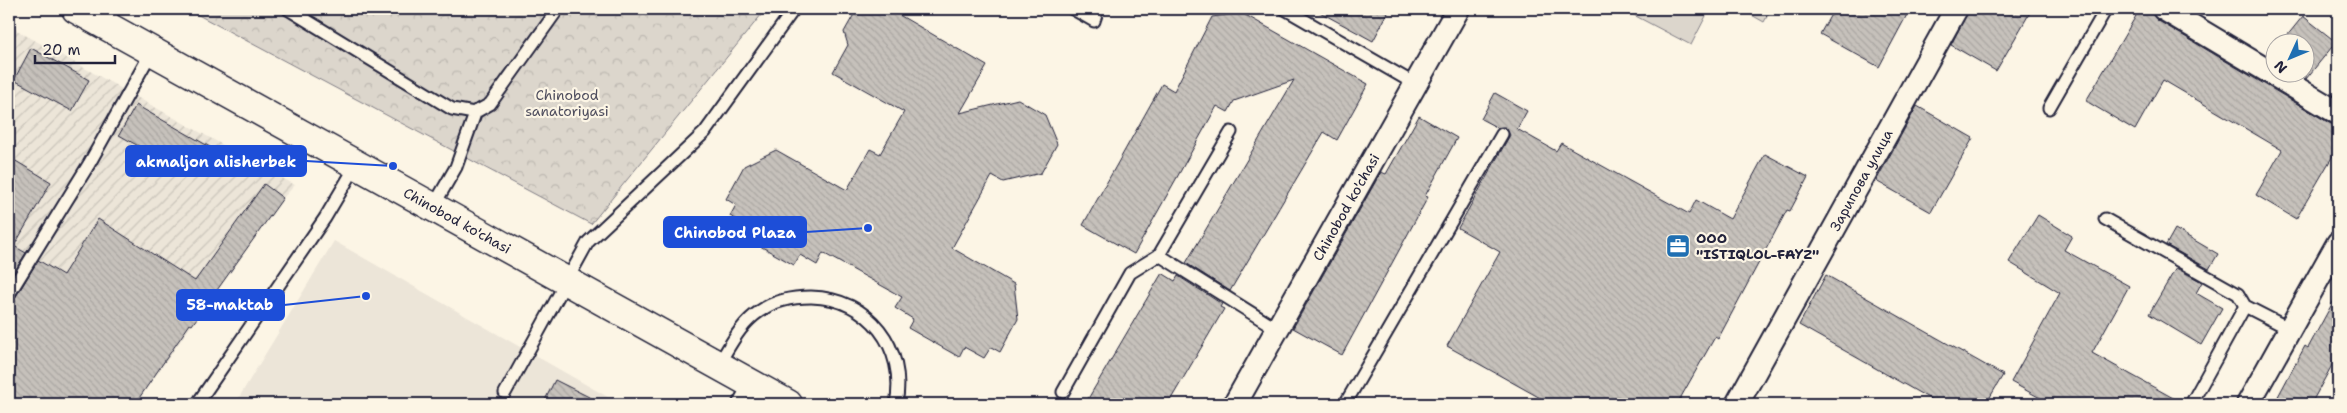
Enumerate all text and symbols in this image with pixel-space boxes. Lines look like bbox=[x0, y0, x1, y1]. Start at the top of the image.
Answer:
scale bar bbox=[35, 32, 115, 64]
north arrow bbox=[2264, 32, 2314, 82]
text: 20 m bbox=[42, 40, 81, 60]
text: N bbox=[2270, 57, 2291, 77]
park label: Chinobod sanatoriyasi bbox=[525, 86, 609, 120]
street label: Зарипова улица bbox=[1826, 126, 1897, 234]
callout: akmaljon alisherbek bbox=[126, 146, 306, 176]
street label: Chinobod ko'chasi bbox=[1309, 150, 1384, 264]
text: akmaljon alisherbek bbox=[136, 152, 296, 172]
street label: Chinobod ko'chasi bbox=[400, 183, 514, 258]
callout: Chinobod Plaza bbox=[664, 217, 806, 247]
text: Chinobod Plaza bbox=[674, 223, 797, 243]
place label: ООО "ISTIQLOL-FAYZ" bbox=[1696, 229, 1819, 263]
office icon: ООО "ISTIQLOL-FAYZ" bbox=[1665, 233, 1691, 259]
callout: 58-maktab bbox=[177, 290, 284, 320]
text: 58-maktab bbox=[187, 295, 273, 315]

